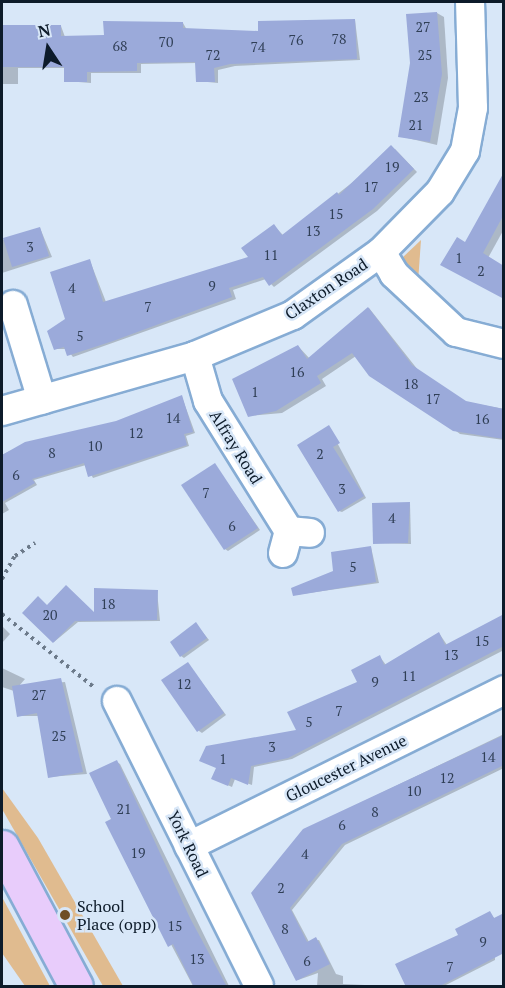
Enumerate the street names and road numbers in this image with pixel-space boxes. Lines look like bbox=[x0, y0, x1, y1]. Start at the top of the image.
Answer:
street label: Claxton Road bbox=[281, 254, 371, 324]
street label: Alfray Road bbox=[206, 407, 266, 487]
street label: Gloucester Avenue bbox=[282, 730, 410, 806]
street label: York Road bbox=[164, 808, 212, 880]

